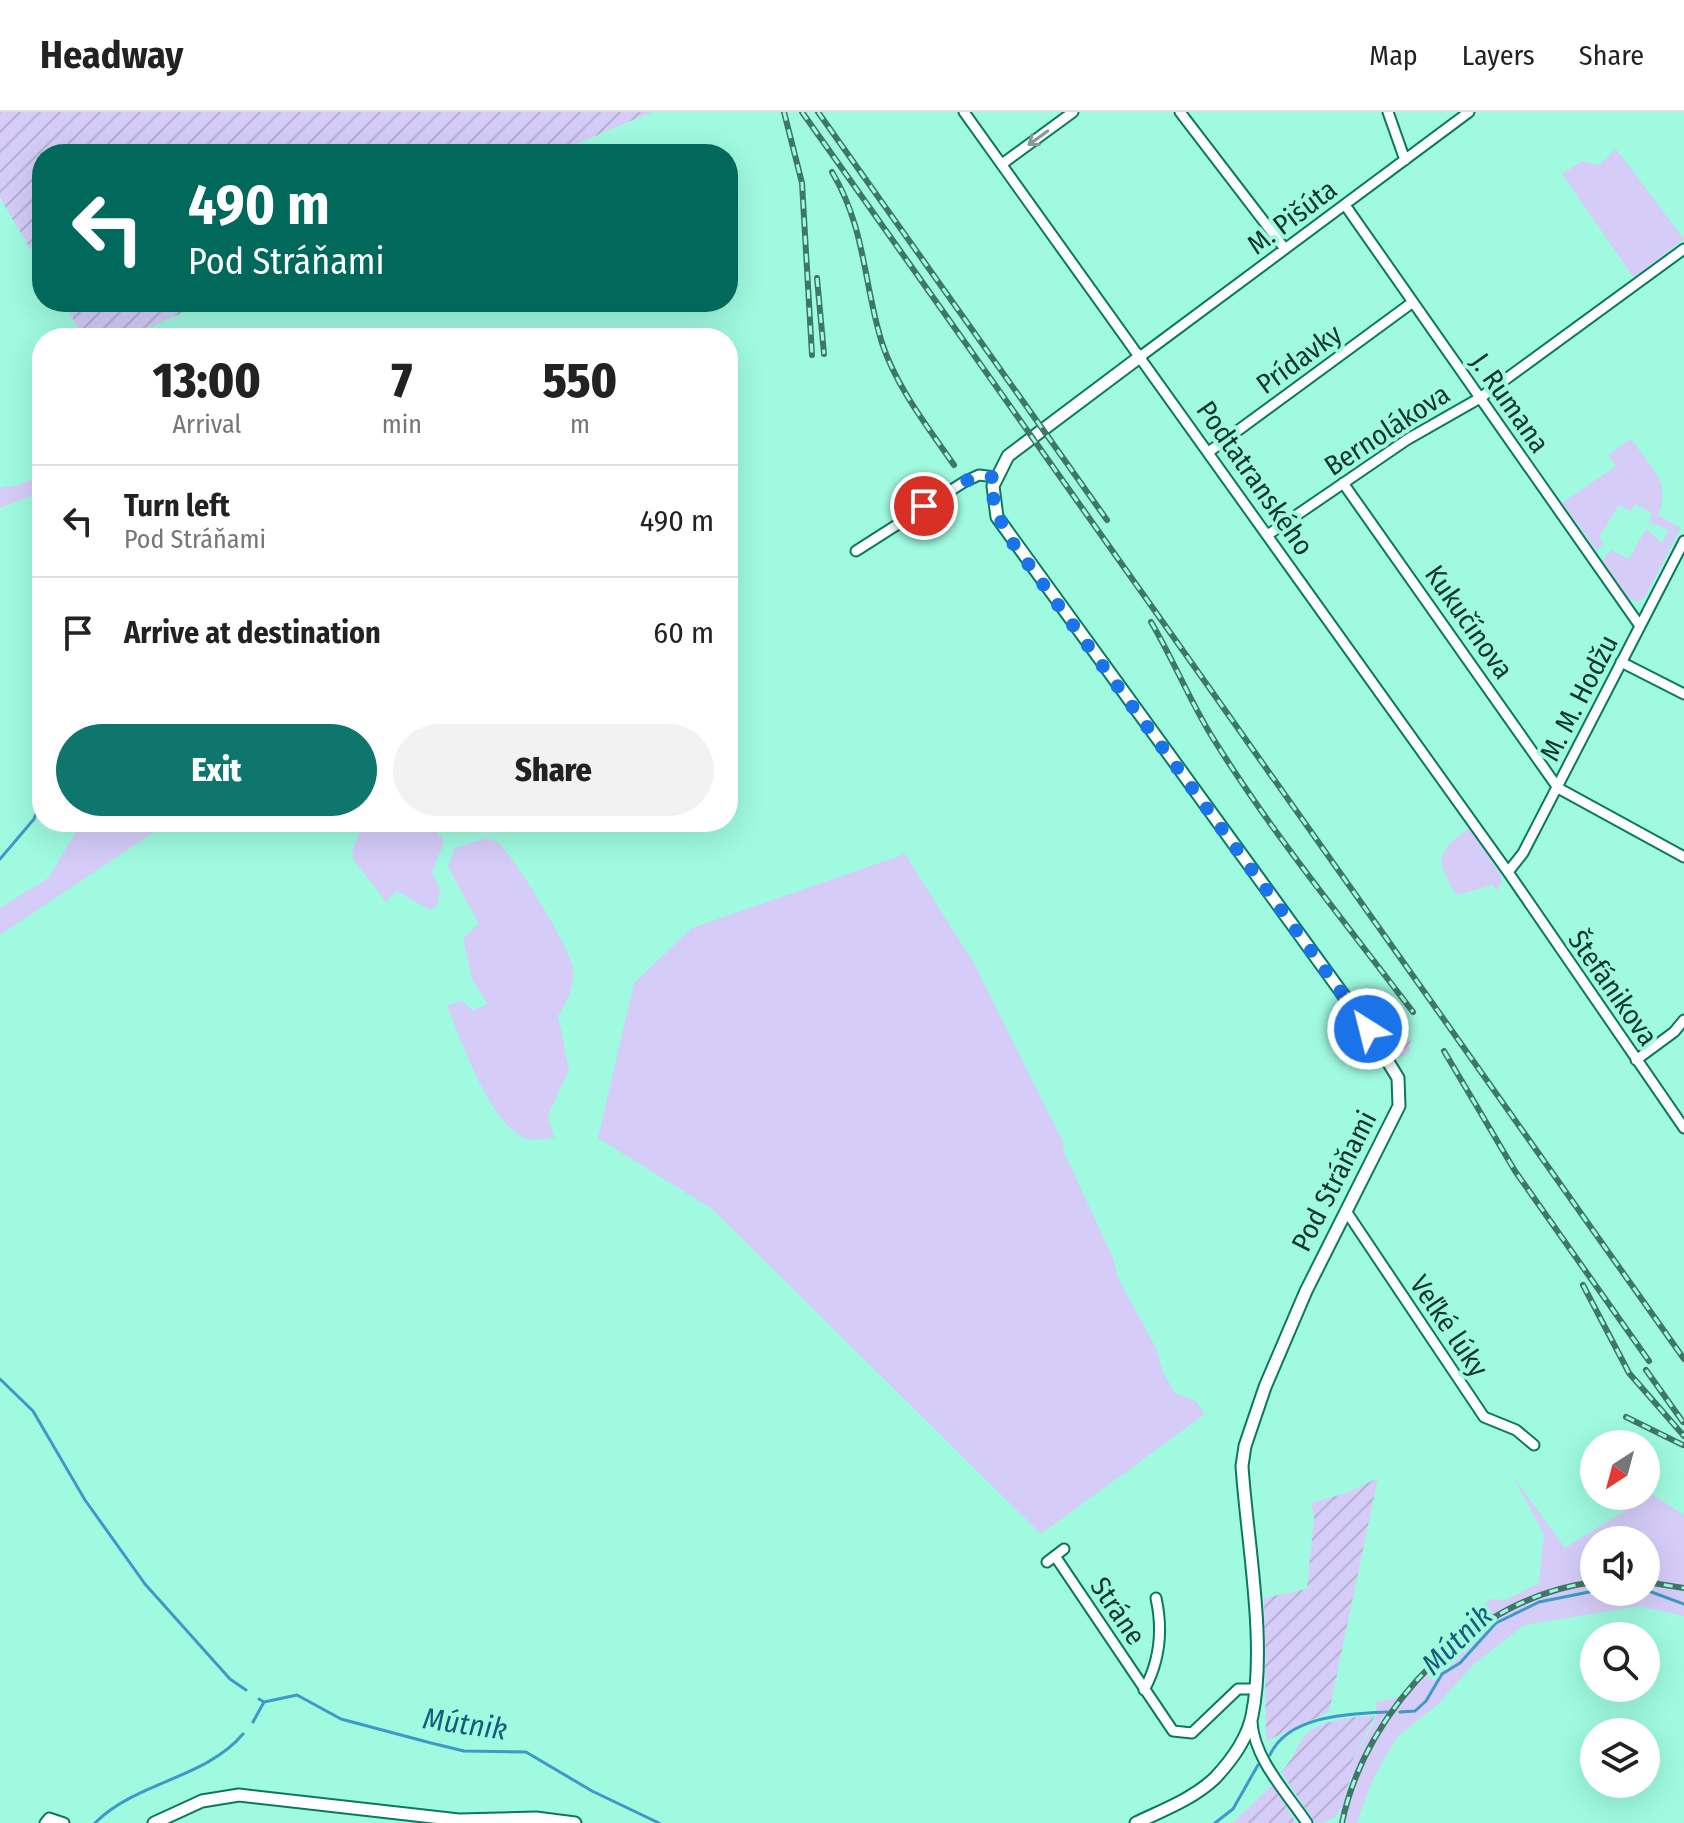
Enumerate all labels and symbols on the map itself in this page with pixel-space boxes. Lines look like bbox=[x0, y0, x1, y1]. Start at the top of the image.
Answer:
one-way arrow bbox=[1027, 130, 1049, 146]
street label: M. Pišúta bbox=[1241, 173, 1343, 261]
street label: Prídavky bbox=[1250, 317, 1348, 401]
street label: J. Rumana bbox=[1464, 347, 1556, 459]
street label: Bernolákova bbox=[1318, 377, 1456, 483]
street label: Podtatranského bbox=[1190, 394, 1320, 562]
pin bbox=[890, 472, 958, 540]
street label: Kukučínova bbox=[1418, 559, 1520, 685]
street label: M. M. Hodžu bbox=[1533, 629, 1625, 767]
street label: Štefánikova bbox=[1561, 924, 1665, 1052]
position arrow bbox=[1326, 987, 1410, 1071]
street label: Pod Stráňami bbox=[1285, 1105, 1383, 1257]
street label: Veľké lúky bbox=[1403, 1269, 1495, 1384]
north arrow bbox=[1580, 1430, 1660, 1510]
street label: Stráne bbox=[1084, 1571, 1152, 1651]
water label: Mútnik bbox=[1414, 1598, 1500, 1682]
water label: Mútnik bbox=[421, 1700, 510, 1748]

